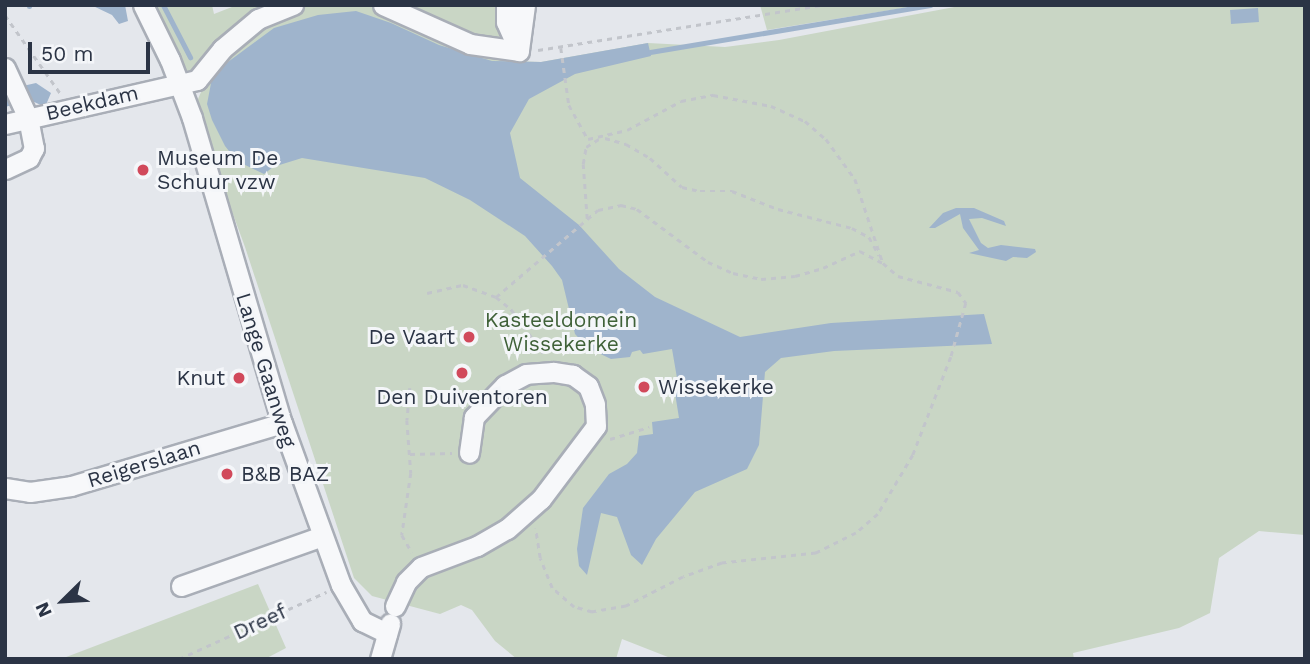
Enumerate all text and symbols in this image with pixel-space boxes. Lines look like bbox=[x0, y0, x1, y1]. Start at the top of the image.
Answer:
scale bar bbox=[32, 28, 154, 72]
text: 50 m bbox=[41, 41, 93, 66]
street label: Beekdam bbox=[43, 80, 141, 126]
place label: Museum De Schuur vzw bbox=[157, 145, 278, 195]
marker: Museum De Schuur vzw bbox=[135, 162, 151, 178]
street label: Lange Gaanweg bbox=[231, 290, 301, 450]
park label: Kasteeldomein Wissekerke bbox=[485, 307, 637, 357]
place label: De Vaart bbox=[368, 324, 455, 350]
marker: De Vaart bbox=[461, 329, 477, 345]
place label: Knut bbox=[176, 365, 225, 391]
marker: Den Duiventoren bbox=[454, 365, 470, 381]
marker: Knut bbox=[231, 370, 247, 386]
place label: Wissekerke bbox=[658, 374, 774, 400]
marker: Wissekerke bbox=[636, 379, 652, 395]
place label: Den Duiventoren bbox=[376, 384, 548, 410]
street label: Reigerslaan bbox=[84, 435, 204, 493]
place label: B&B BAZ bbox=[241, 461, 329, 487]
marker: B&B BAZ bbox=[219, 466, 235, 482]
north arrow bbox=[28, 566, 98, 636]
text: N bbox=[30, 599, 57, 621]
street label: Dreef bbox=[229, 599, 291, 645]

